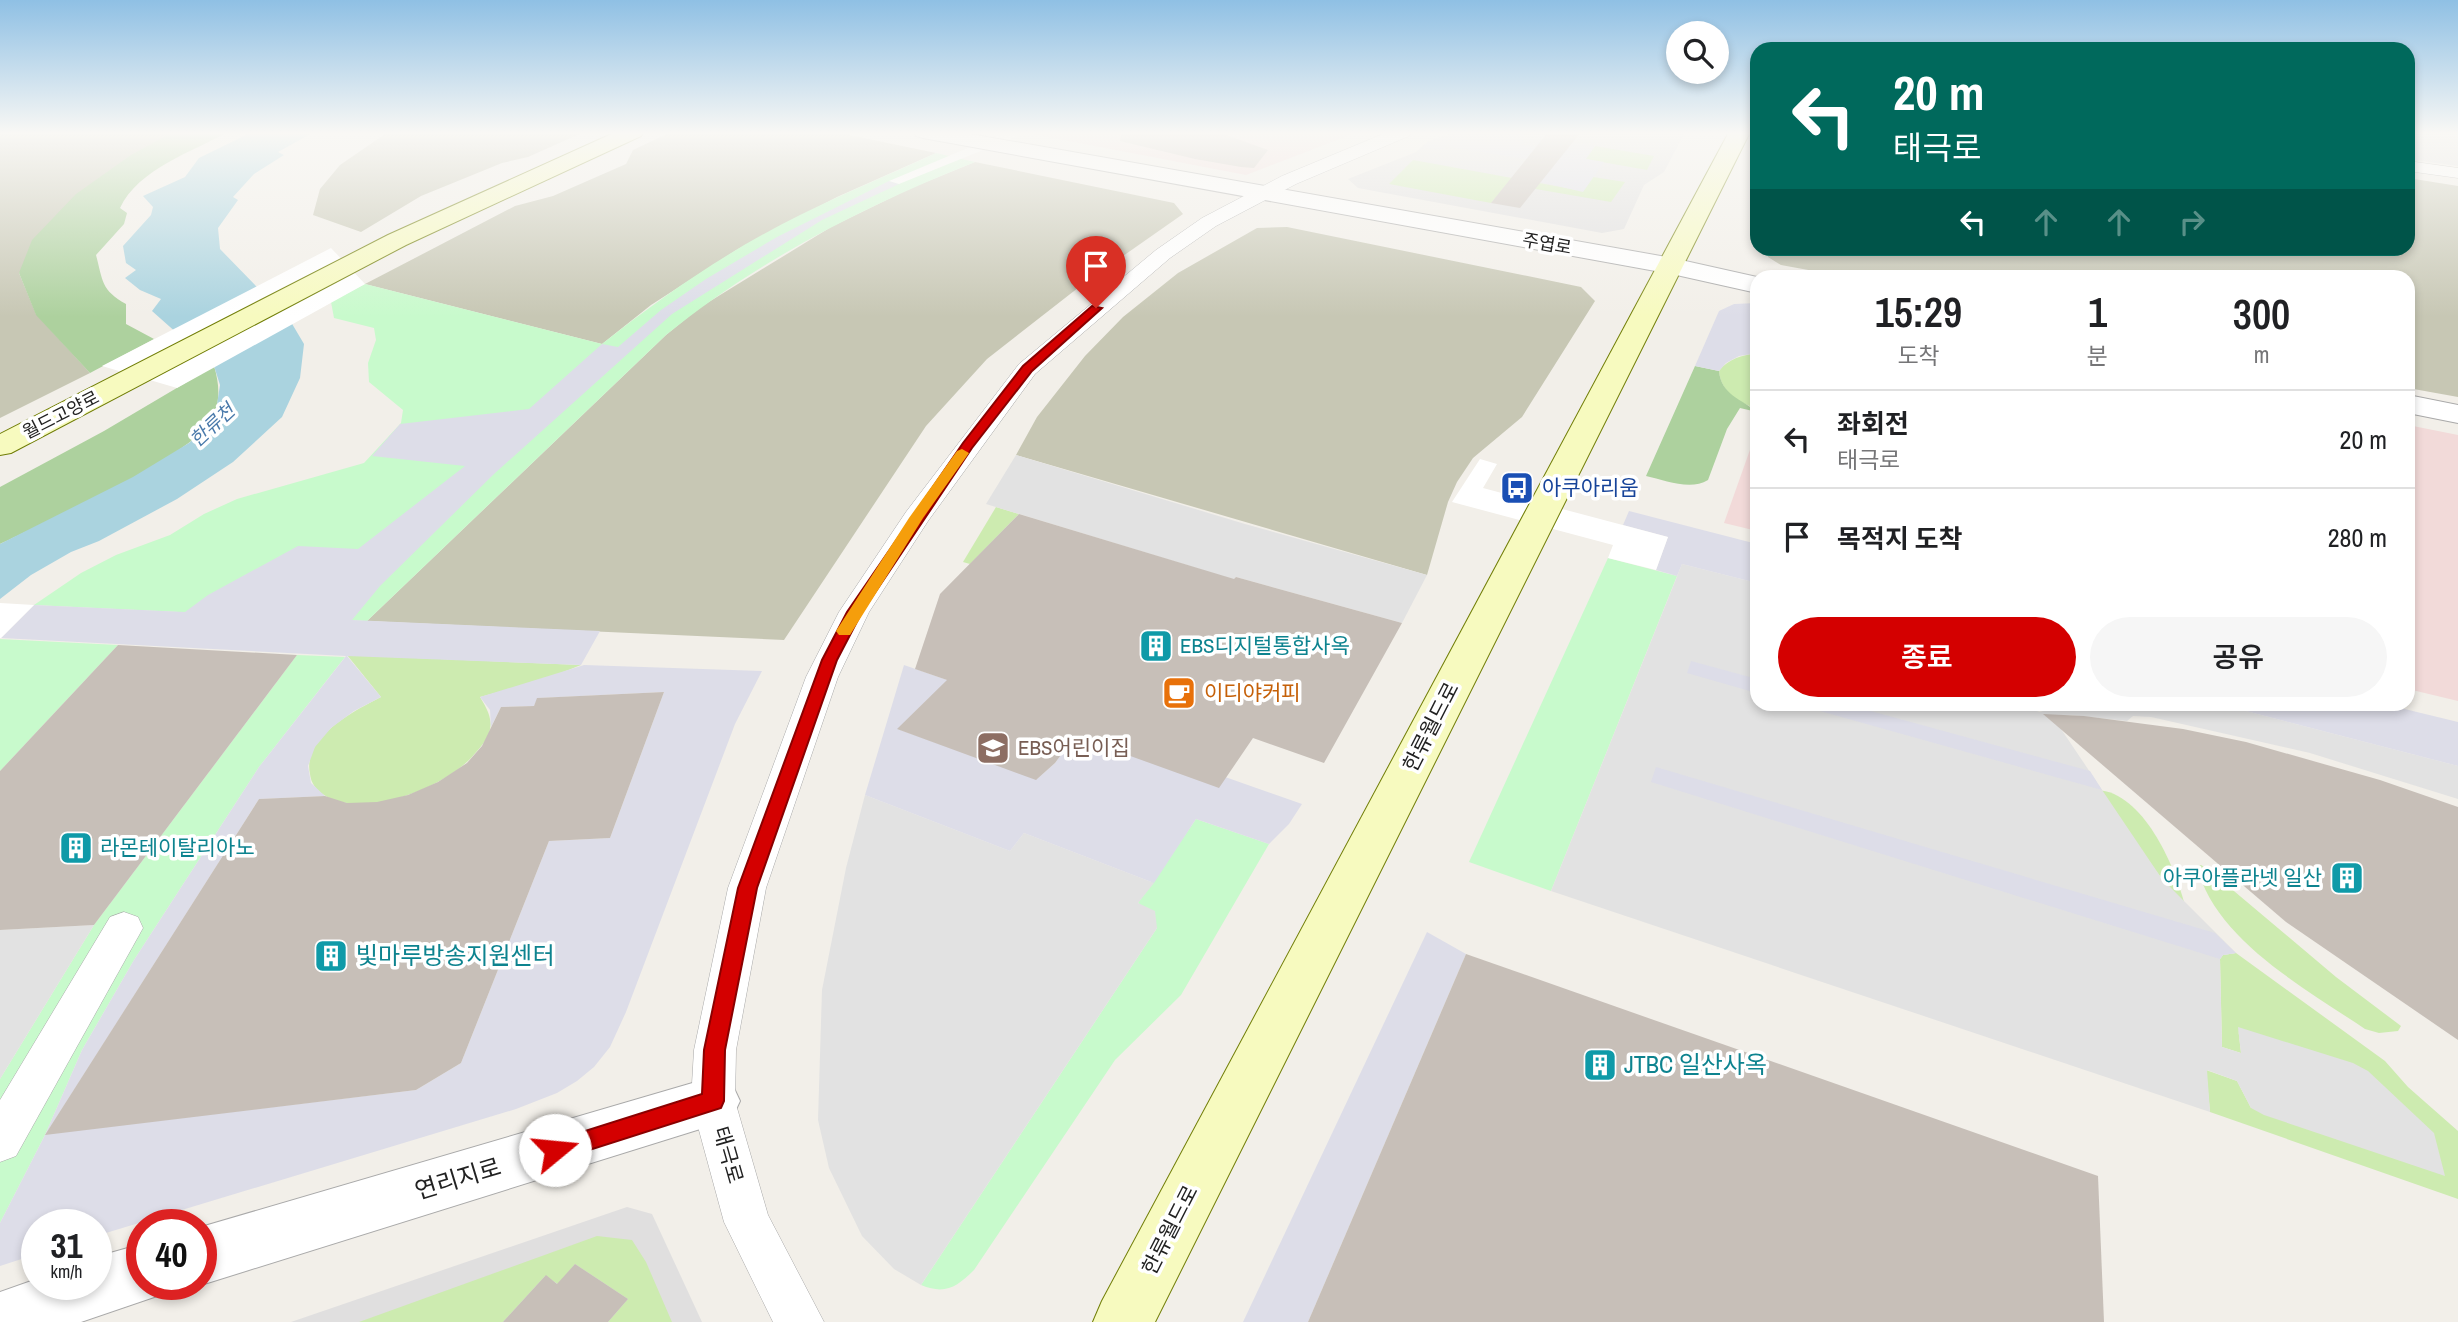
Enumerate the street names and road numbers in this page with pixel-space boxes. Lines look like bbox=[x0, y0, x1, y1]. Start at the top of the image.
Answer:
street label: 주엽로 bbox=[1520, 227, 1574, 260]
street label: 월드고양로 bbox=[18, 385, 103, 444]
street label: 한류월드로 bbox=[1396, 677, 1465, 776]
street label: 태극로 bbox=[707, 1123, 750, 1187]
street label: 연리지로 bbox=[411, 1150, 505, 1206]
street label: 한류월드로 bbox=[1135, 1180, 1204, 1279]

